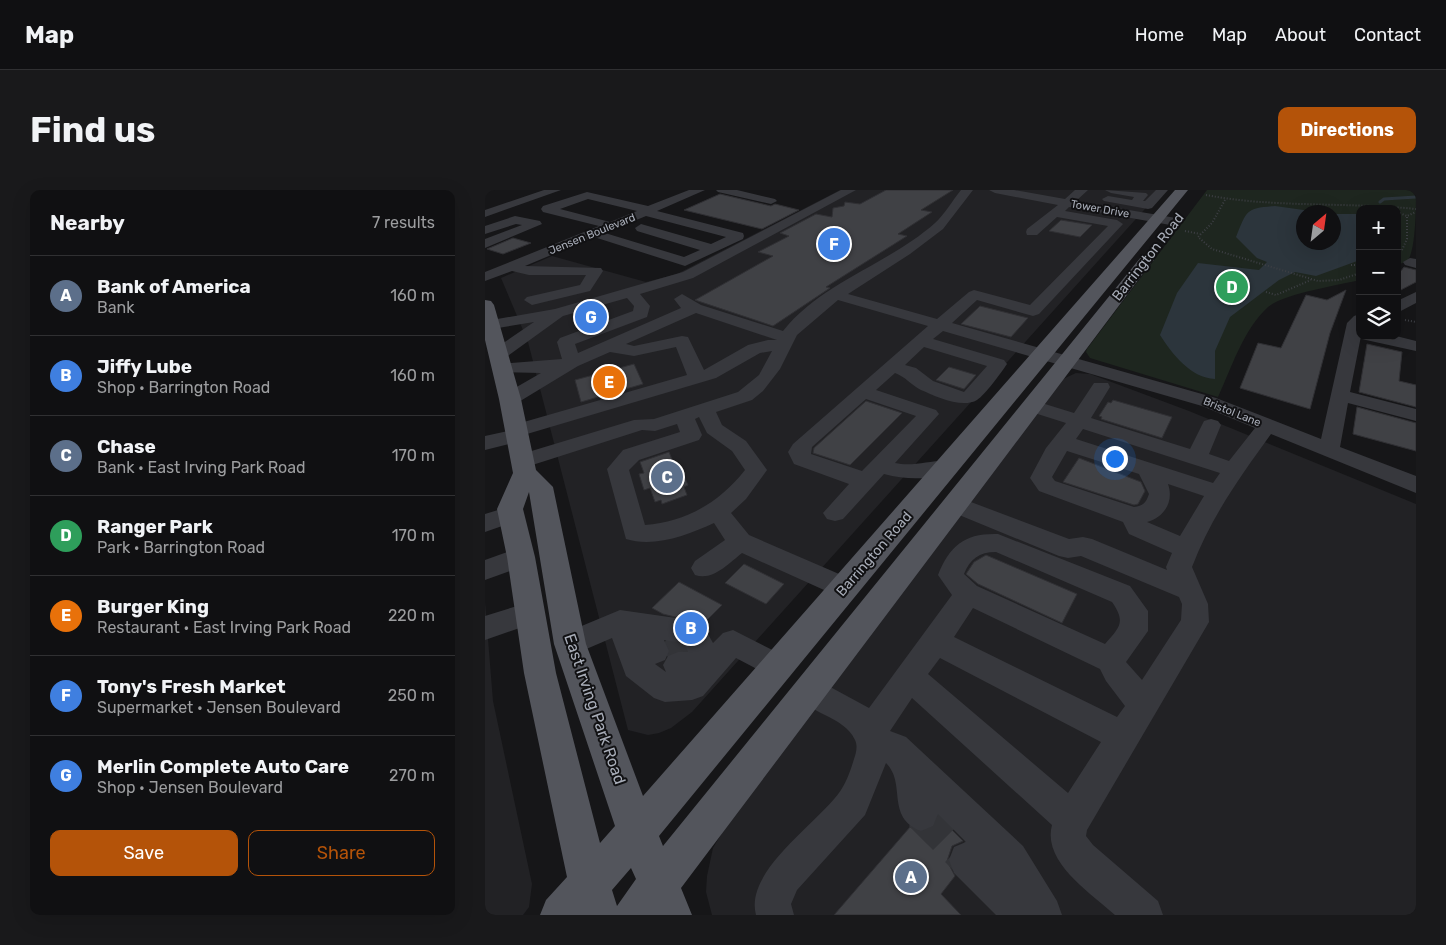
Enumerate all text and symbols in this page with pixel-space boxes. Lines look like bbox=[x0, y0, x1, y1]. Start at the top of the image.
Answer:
text: Map bbox=[25, 21, 74, 49]
text: Home bbox=[1135, 24, 1184, 46]
text: Map bbox=[1212, 24, 1247, 46]
text: About bbox=[1275, 24, 1326, 46]
text: Contact bbox=[1354, 24, 1421, 46]
button: Directions bbox=[1278, 107, 1416, 153]
text: Find us bbox=[30, 109, 155, 151]
street label: Tower Drive bbox=[1070, 197, 1130, 221]
north arrow bbox=[1296, 205, 1341, 250]
map controls bbox=[1356, 205, 1401, 340]
button: + bbox=[1356, 205, 1401, 250]
text: Nearby bbox=[50, 210, 125, 235]
street label: Barrington Road bbox=[1108, 210, 1188, 304]
street label: Jensen Boulevard bbox=[547, 211, 637, 257]
text: 7 results bbox=[372, 213, 435, 232]
pin: F bbox=[818, 225, 850, 263]
button: − bbox=[1356, 250, 1401, 295]
pin: D bbox=[1216, 268, 1248, 306]
text: Bank of America bbox=[97, 275, 251, 298]
text: A bbox=[60, 286, 72, 305]
text: 160 m bbox=[390, 286, 435, 305]
button: layers bbox=[1356, 295, 1401, 340]
text: Bank bbox=[97, 298, 134, 317]
pin: G bbox=[575, 298, 607, 336]
text: Jiffy Lube bbox=[97, 355, 192, 378]
pin: E bbox=[593, 363, 625, 401]
text: B bbox=[60, 366, 72, 385]
text: 160 m bbox=[390, 366, 435, 385]
text: Shop · Barrington Road bbox=[97, 378, 270, 397]
street label: Bristol Lane bbox=[1201, 395, 1263, 429]
text: Chase bbox=[97, 435, 156, 458]
text: C bbox=[60, 446, 72, 465]
text: 170 m bbox=[392, 446, 435, 465]
your location bbox=[1102, 446, 1128, 472]
text: Bank · East Irving Park Road bbox=[97, 458, 306, 477]
pin: C bbox=[651, 458, 683, 496]
street label: Barrington Road bbox=[833, 508, 915, 600]
text: Ranger Park bbox=[97, 515, 213, 538]
text: D bbox=[60, 526, 72, 545]
text: 170 m bbox=[392, 526, 435, 545]
text: Park · Barrington Road bbox=[97, 538, 265, 557]
text: Burger King bbox=[97, 595, 209, 618]
text: E bbox=[61, 606, 71, 625]
text: 220 m bbox=[388, 606, 435, 625]
pin: B bbox=[675, 609, 707, 647]
text: Restaurant · East Irving Park Road bbox=[97, 618, 351, 637]
street label: East Irving Park Road bbox=[560, 631, 630, 787]
text: Tony's Fresh Market bbox=[97, 675, 286, 698]
text: F bbox=[61, 686, 71, 705]
text: 250 m bbox=[388, 686, 435, 705]
text: Supermarket · Jensen Boulevard bbox=[97, 698, 341, 717]
text: Merlin Complete Auto Care bbox=[97, 755, 349, 778]
text: G bbox=[60, 766, 72, 785]
text: 270 m bbox=[389, 766, 435, 785]
text: Shop · Jensen Boulevard bbox=[97, 778, 283, 797]
button: Save bbox=[50, 830, 238, 876]
button: Share bbox=[248, 830, 435, 876]
pin: A bbox=[895, 858, 927, 896]

